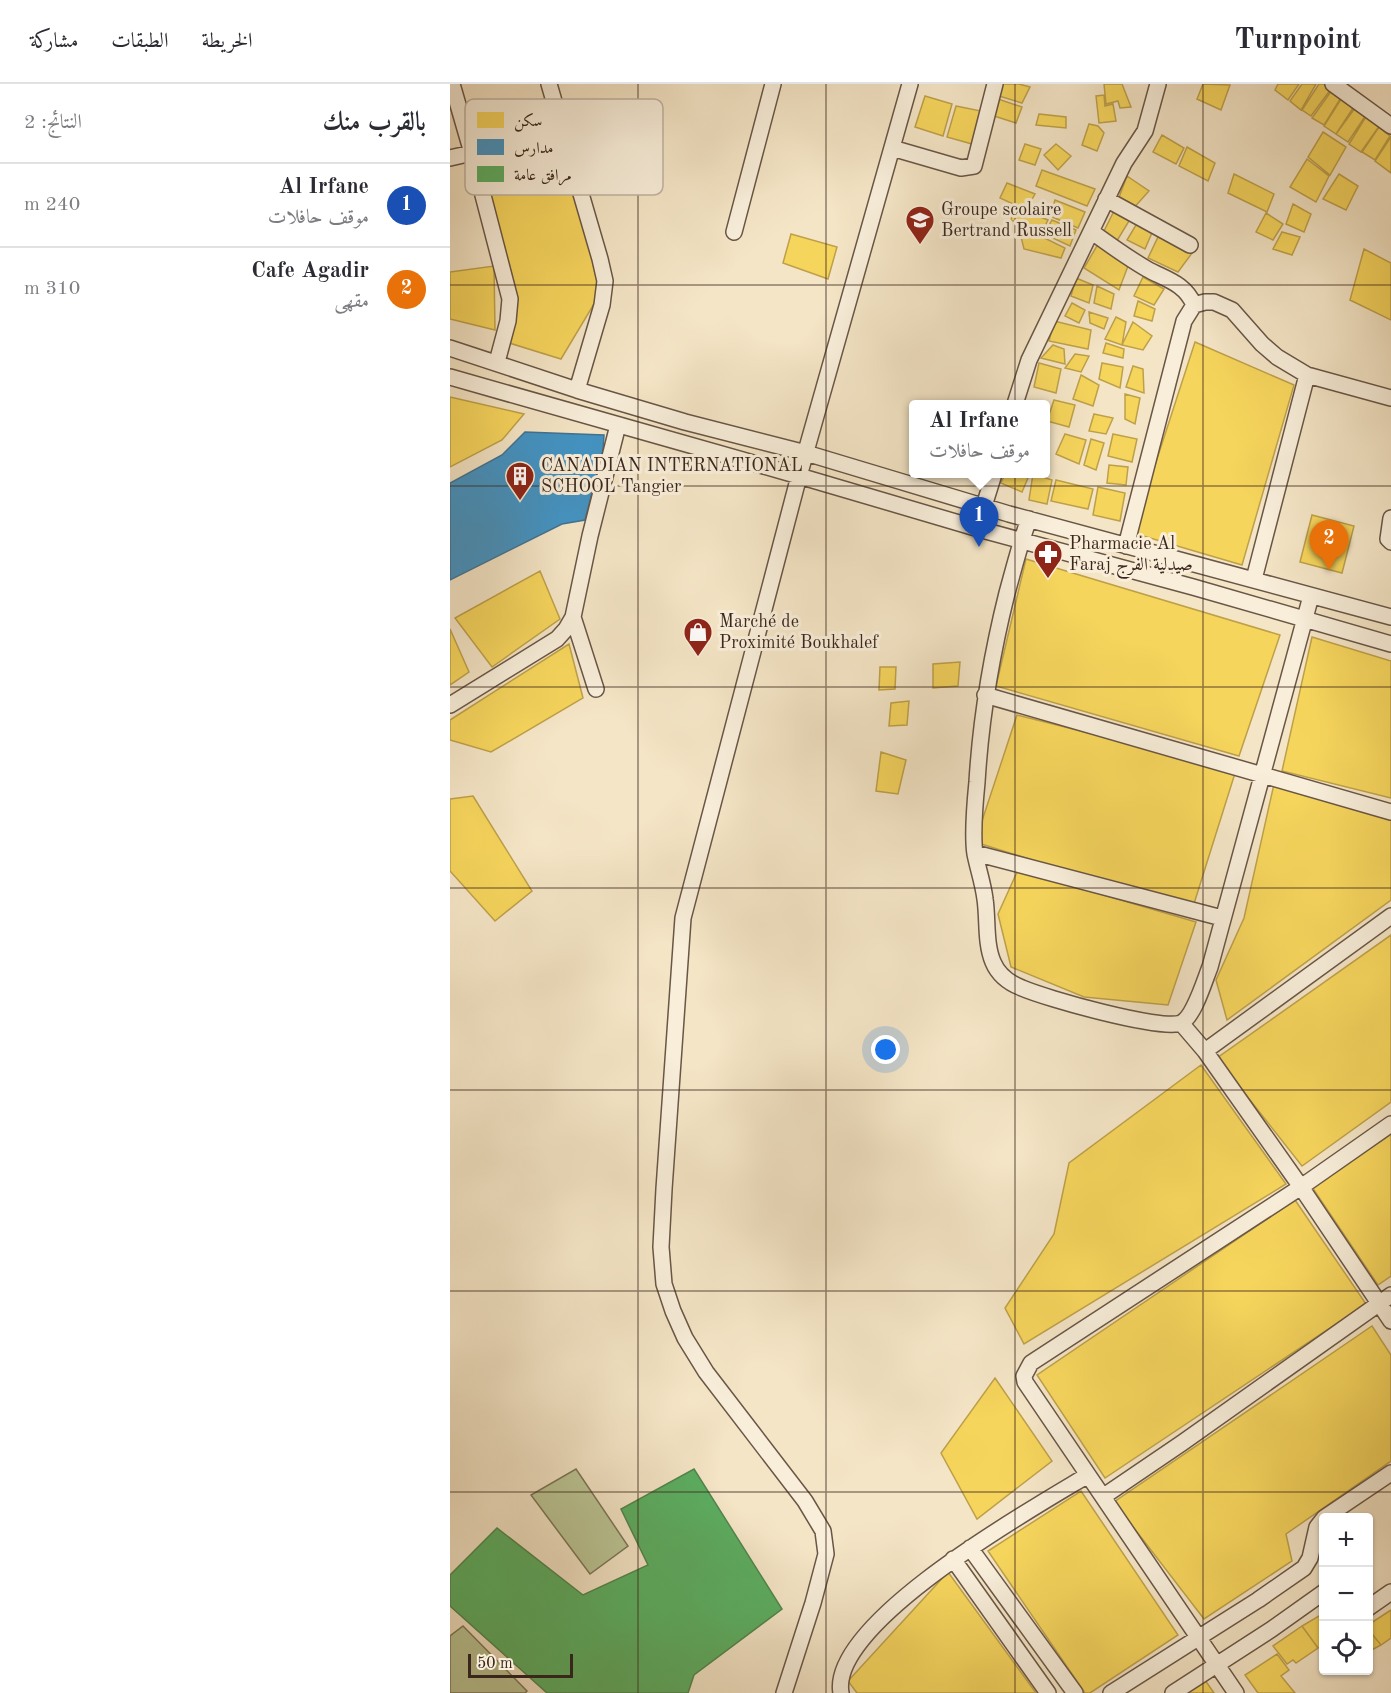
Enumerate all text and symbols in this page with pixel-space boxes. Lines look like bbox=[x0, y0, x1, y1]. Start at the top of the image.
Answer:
text: Turnpoint bbox=[1234, 27, 1361, 55]
text: مشاركة bbox=[30, 31, 78, 52]
text: الطبقات bbox=[111, 31, 168, 52]
text: الخريطة bbox=[201, 31, 253, 52]
legend bbox=[465, 99, 663, 195]
text: بالقرب منك bbox=[323, 110, 426, 136]
text: سكن bbox=[514, 112, 542, 132]
text: النتائج: 2 bbox=[24, 113, 82, 133]
text: مدارس bbox=[514, 141, 554, 157]
text: مرافق عامة bbox=[514, 168, 572, 186]
text: Al Irfane bbox=[279, 176, 369, 198]
text: 240 m bbox=[24, 195, 80, 215]
text: 1 bbox=[401, 195, 412, 215]
place label: Groupe scolaire Bertrand Russell bbox=[941, 201, 1072, 240]
school or university icon: Groupe scolaire Bertrand Russell bbox=[904, 204, 936, 246]
text: موقف حافلات bbox=[268, 208, 369, 228]
text: Cafe Agadir bbox=[251, 260, 369, 282]
text: 310 m bbox=[24, 279, 80, 299]
text: 2 bbox=[401, 279, 412, 299]
text: مقهى bbox=[334, 292, 369, 312]
popup bbox=[909, 400, 1050, 478]
text: Al Irfane bbox=[929, 410, 1019, 432]
text: موقف حافلات bbox=[929, 442, 1030, 462]
place label: CANADIAN INTERNATIONAL SCHOOL Tangier bbox=[541, 457, 803, 496]
building icon: CANADIAN INTERNATIONAL SCHOOL Tangier bbox=[504, 460, 536, 502]
pin: 1 bbox=[960, 498, 998, 547]
pin: 2 bbox=[1310, 520, 1348, 570]
place label: Pharmacie Al Faraj صيدلية الفرج bbox=[1069, 535, 1193, 580]
pharmacy icon: Pharmacie Al Faraj صيدلية الفرج bbox=[1032, 538, 1064, 580]
place label: Marché de Proximité Boukhalef bbox=[719, 613, 879, 652]
shop icon: Marché de Proximité Boukhalef bbox=[682, 616, 714, 658]
your location bbox=[871, 1035, 900, 1064]
map controls bbox=[1319, 1513, 1373, 1675]
button: + bbox=[1319, 1513, 1373, 1567]
button: − bbox=[1319, 1567, 1373, 1621]
button: locate bbox=[1319, 1621, 1373, 1675]
scale bar bbox=[468, 1651, 573, 1678]
text: 50 m bbox=[477, 1656, 513, 1672]

